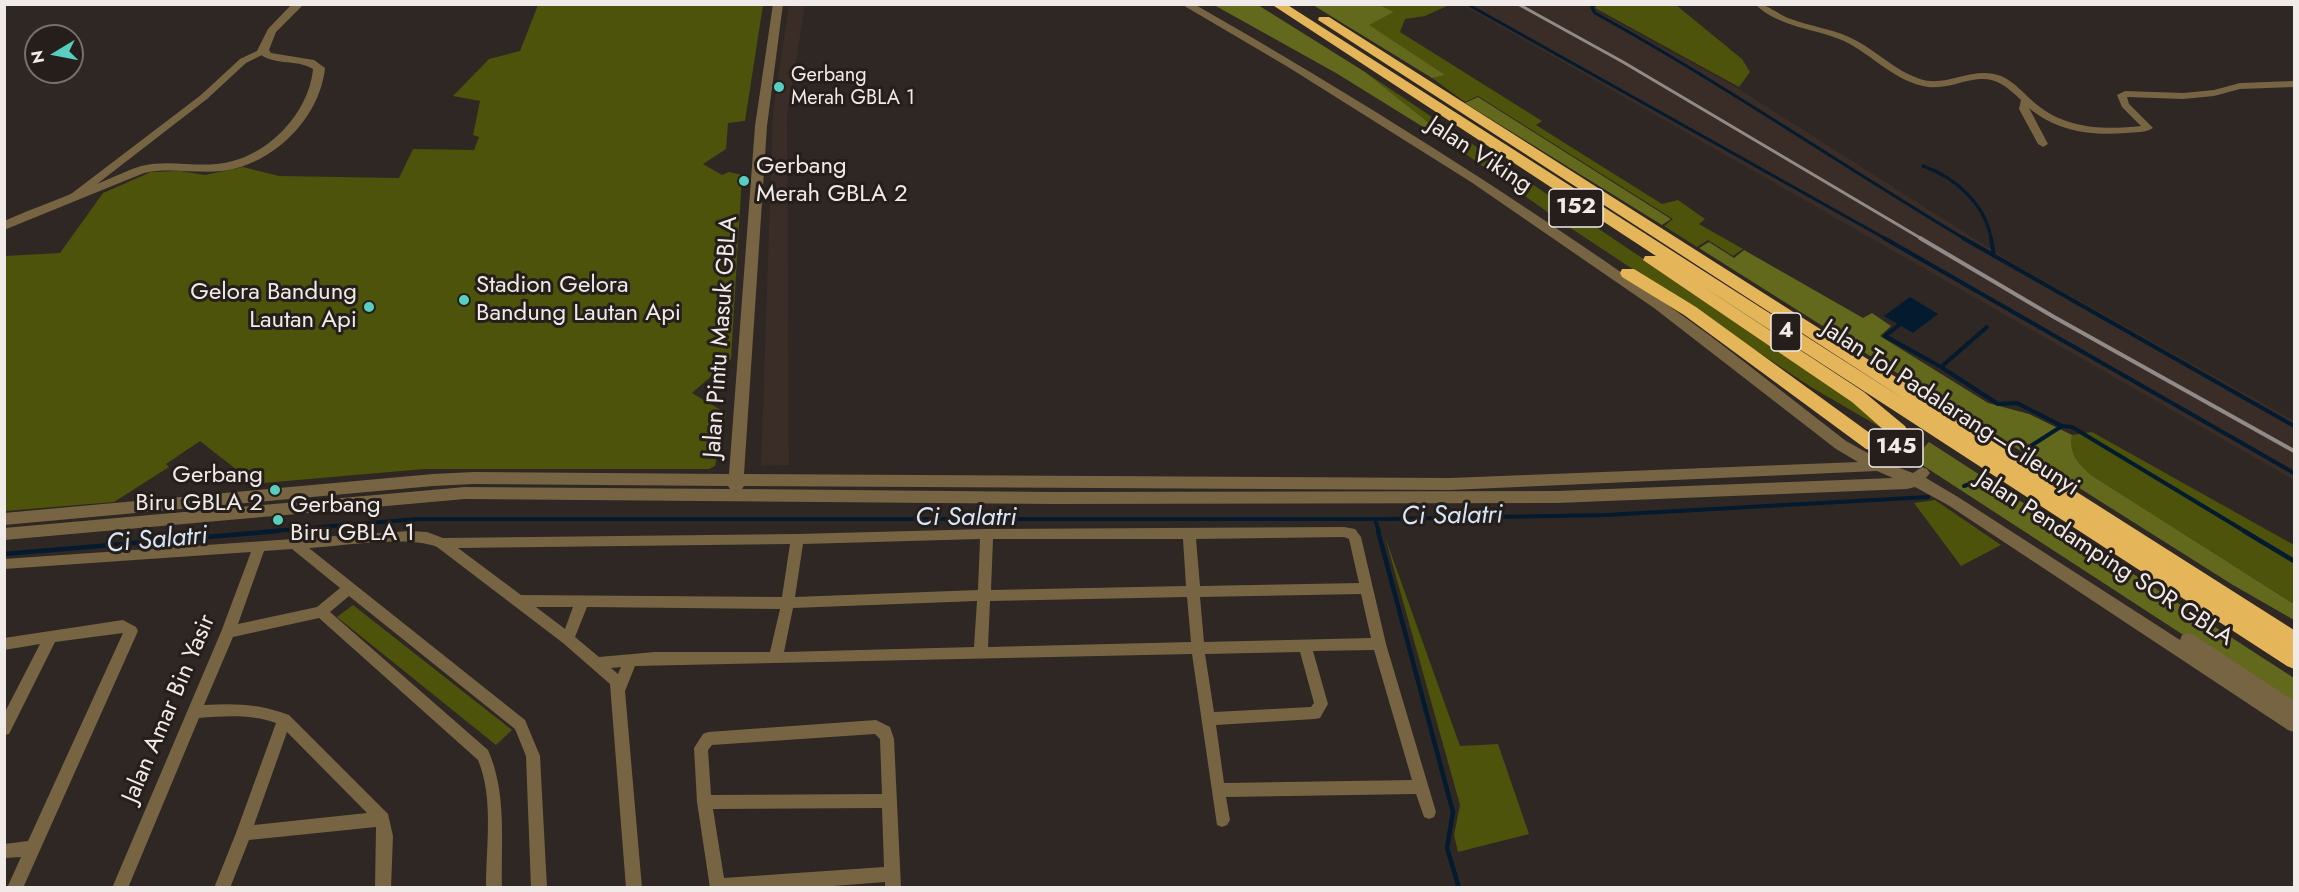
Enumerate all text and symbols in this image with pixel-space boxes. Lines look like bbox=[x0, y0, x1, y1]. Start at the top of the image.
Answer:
north arrow bbox=[24, 24, 84, 84]
text: N bbox=[25, 49, 50, 65]
place label: Gerbang Merah GBLA 1 bbox=[791, 64, 915, 111]
marker: Gerbang Merah GBLA 1 bbox=[772, 80, 786, 94]
street label: Jalan Viking bbox=[1421, 111, 1537, 201]
place label: Gerbang Merah GBLA 2 bbox=[756, 153, 908, 209]
marker: Gerbang Merah GBLA 2 bbox=[737, 174, 751, 188]
road number: 152 bbox=[1549, 189, 1603, 227]
street label: Jalan Pintu Masuk GBLA bbox=[699, 215, 745, 459]
place label: Stadion Gelora Bandung Lautan Api bbox=[476, 272, 681, 328]
place label: Gelora Bandung Lautan Api bbox=[190, 279, 357, 335]
marker: Stadion Gelora Bandung Lautan Api bbox=[457, 293, 471, 307]
marker: Gelora Bandung Lautan Api bbox=[362, 300, 376, 314]
road number: 4 bbox=[1771, 313, 1801, 351]
street label: Jalan Tol Padalarang–Cileunyi bbox=[1816, 315, 2084, 503]
road number: 145 bbox=[1869, 429, 1923, 467]
place label: Gerbang Biru GBLA 2 bbox=[135, 462, 263, 518]
street label: Jalan Pendamping SOR GBLA bbox=[1970, 465, 2238, 653]
marker: Gerbang Biru GBLA 2 bbox=[268, 483, 282, 497]
place label: Gerbang Biru GBLA 1 bbox=[290, 492, 415, 548]
water label: Ci Salatri bbox=[1401, 501, 1503, 533]
water label: Ci Salatri bbox=[915, 503, 1017, 535]
marker: Gerbang Biru GBLA 1 bbox=[271, 513, 285, 527]
water label: Ci Salatri bbox=[105, 521, 209, 561]
street label: Jalan Amar Bin Yasir bbox=[117, 610, 223, 808]

